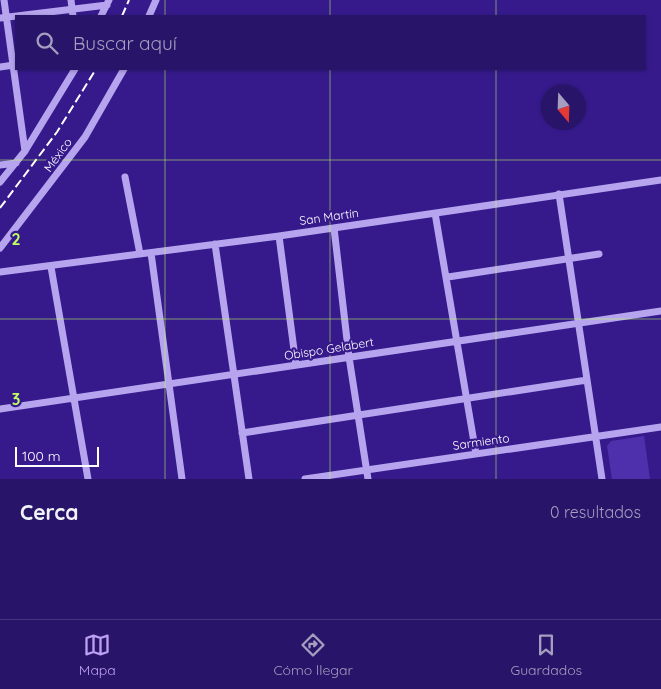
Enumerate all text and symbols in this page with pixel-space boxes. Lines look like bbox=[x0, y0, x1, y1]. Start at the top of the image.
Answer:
search box bbox=[15, 15, 646, 70]
icon: search bbox=[33, 29, 61, 57]
text: Buscar aquí bbox=[73, 31, 177, 55]
north arrow bbox=[541, 85, 586, 130]
street label: México bbox=[40, 135, 75, 175]
street label: San Martín bbox=[298, 205, 359, 228]
text: 2 bbox=[11, 229, 21, 249]
street label: Obispo Gelabert bbox=[283, 334, 375, 363]
text: 3 bbox=[12, 389, 20, 409]
street label: Sarmiento bbox=[452, 430, 510, 453]
scale bar bbox=[15, 444, 99, 467]
text: 100 m bbox=[22, 447, 60, 465]
text: Cerca bbox=[20, 499, 78, 525]
text: 0 resultados bbox=[550, 502, 641, 522]
tab: Mapa bbox=[79, 631, 116, 679]
tab: Cómo llegar bbox=[273, 631, 353, 679]
tab: Guardados bbox=[510, 631, 582, 679]

